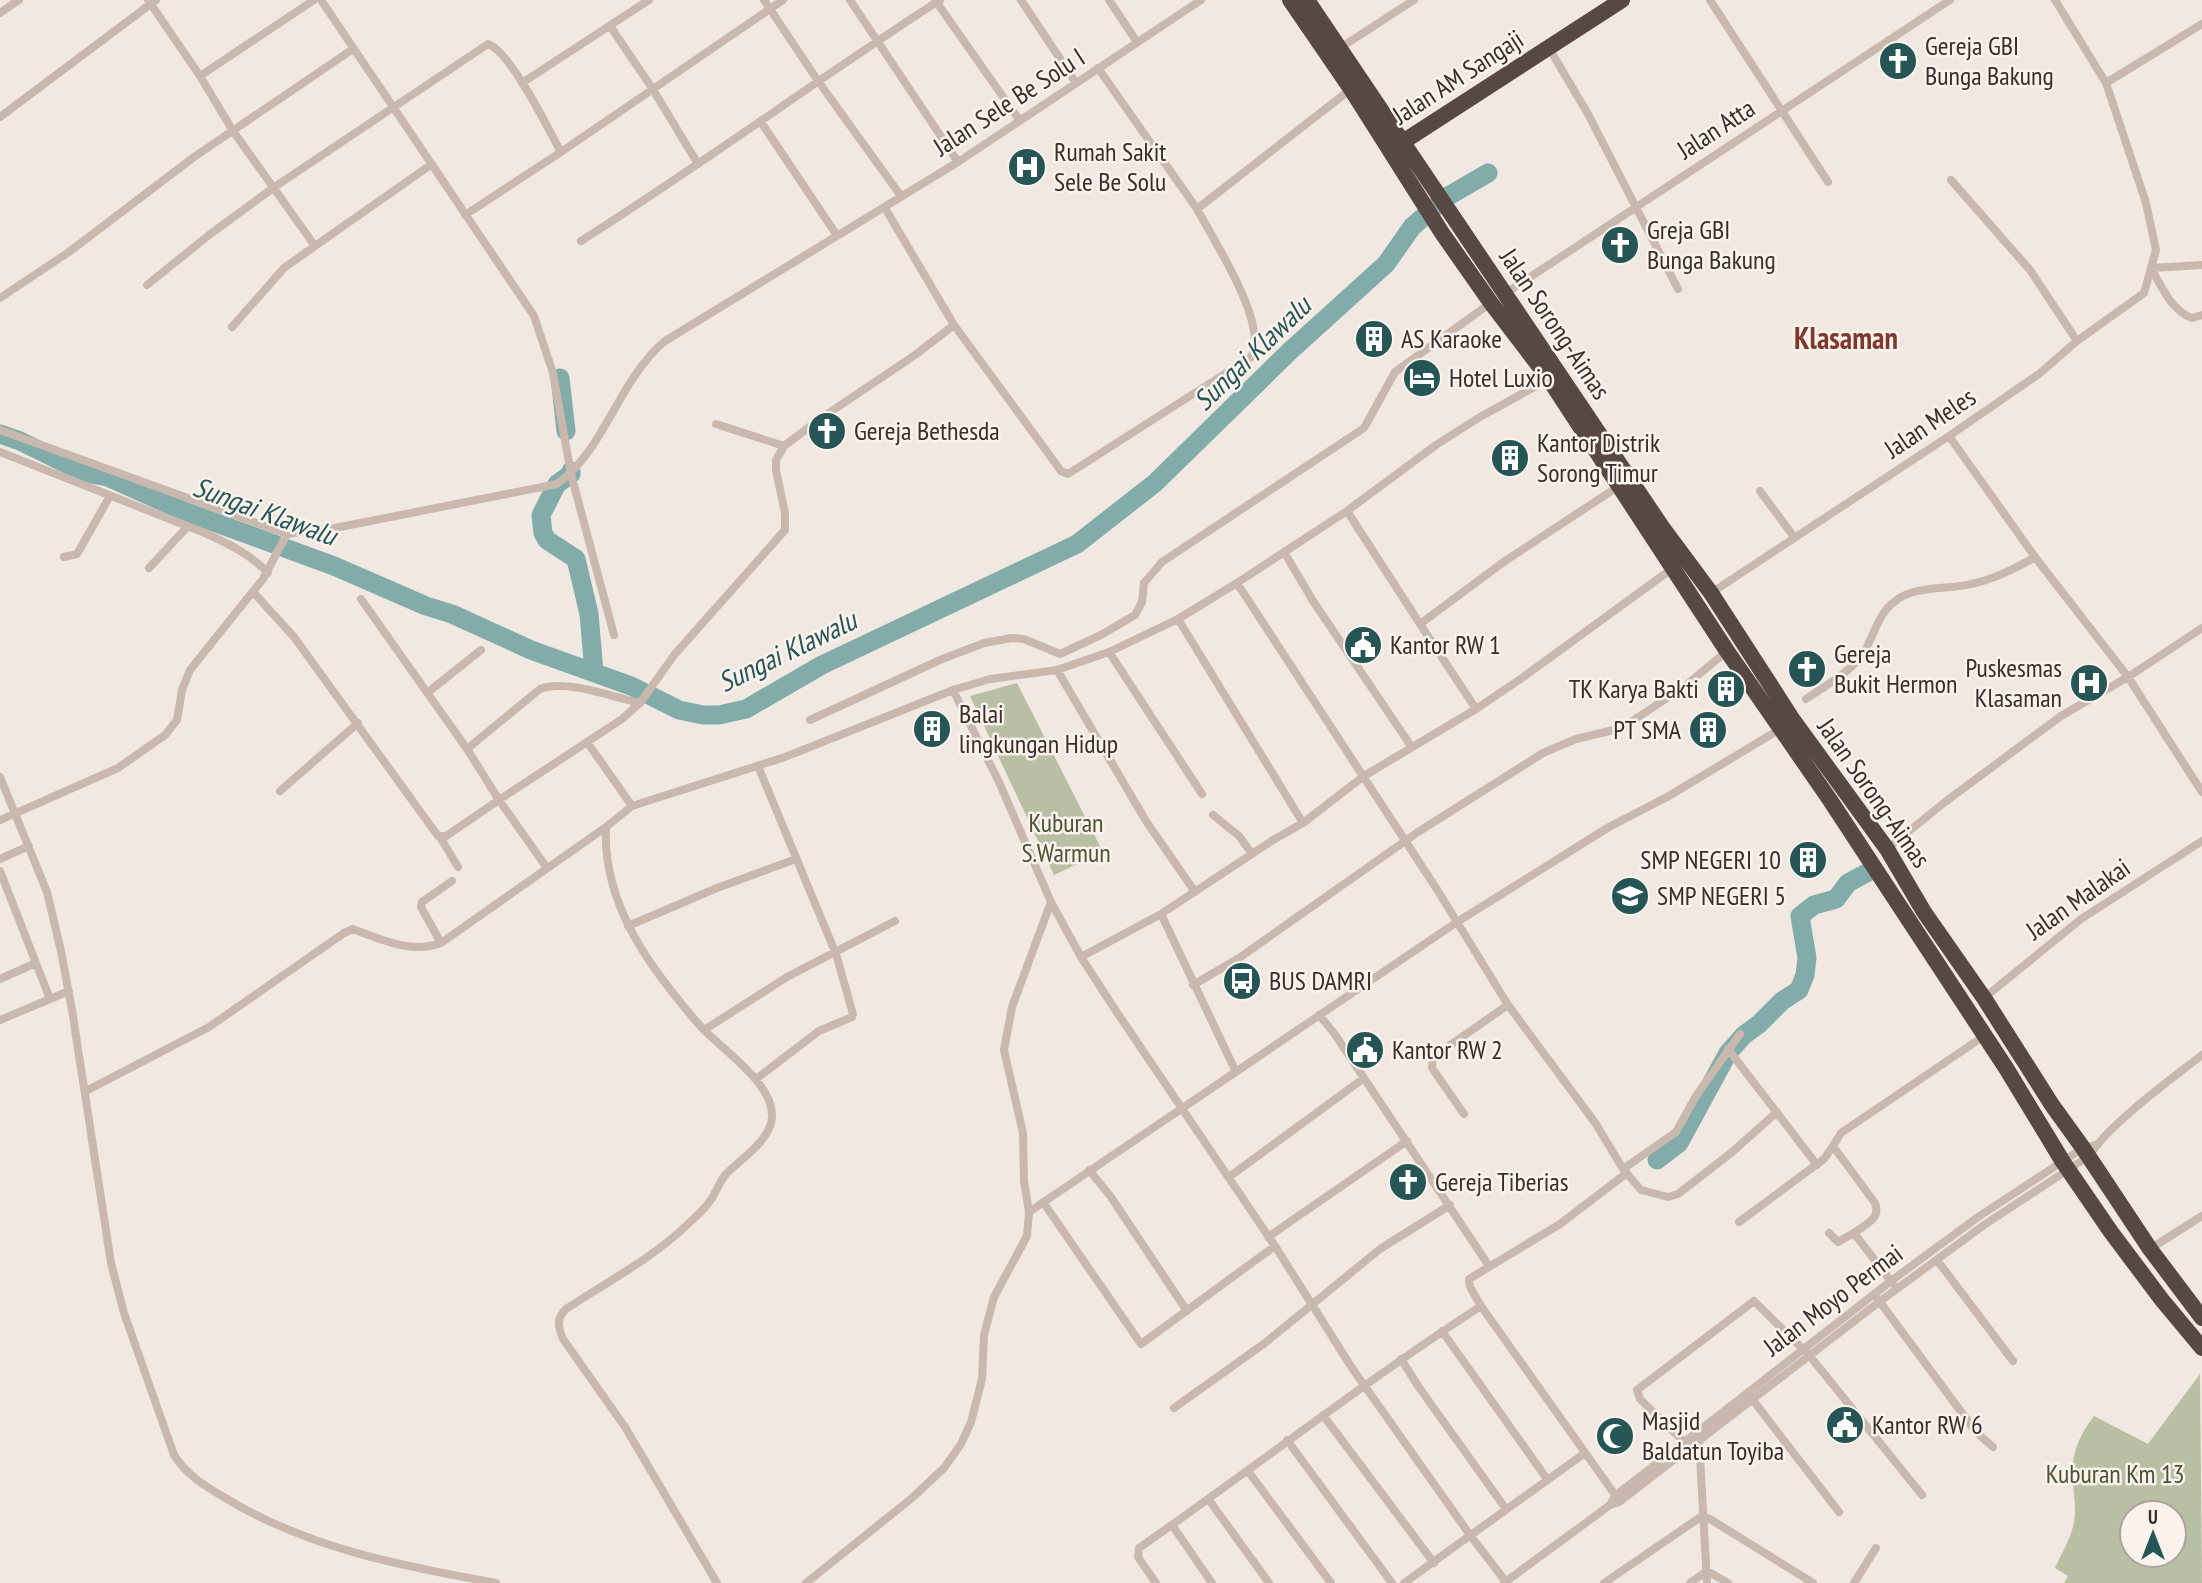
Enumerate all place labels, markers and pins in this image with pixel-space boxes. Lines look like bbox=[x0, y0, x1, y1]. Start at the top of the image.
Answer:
place label: Gereja GBI Bunga Bakung bbox=[1925, 29, 2054, 92]
church icon: Gereja GBI Bunga Bakung bbox=[1877, 40, 1919, 82]
place label: Rumah Sakit Sele Be Solu bbox=[1054, 135, 1166, 198]
hospital icon: Rumah Sakit Sele Be Solu bbox=[1006, 146, 1048, 188]
place label: Greja GBI Bunga Bakung bbox=[1647, 213, 1776, 276]
church icon: Greja GBI Bunga Bakung bbox=[1599, 224, 1641, 266]
building icon: AS Karaoke bbox=[1353, 318, 1395, 360]
place label: AS Karaoke bbox=[1401, 322, 1502, 355]
hotel icon: Hotel Luxio bbox=[1401, 357, 1443, 399]
place label: Hotel Luxio bbox=[1449, 361, 1553, 394]
church icon: Gereja Bethesda bbox=[806, 410, 848, 452]
place label: Gereja Bethesda bbox=[854, 414, 1000, 447]
place label: Kantor Distrik Sorong Timur bbox=[1537, 426, 1660, 489]
building icon: Kantor Distrik Sorong Timur bbox=[1489, 437, 1531, 479]
public building icon: Kantor RW 1 bbox=[1342, 624, 1384, 666]
place label: Kantor RW 1 bbox=[1390, 628, 1501, 661]
place label: Gereja Bukit Hermon bbox=[1834, 637, 1957, 700]
church icon: Gereja Bukit Hermon bbox=[1786, 648, 1828, 690]
place label: Puskesmas Klasaman bbox=[1965, 651, 2062, 714]
hospital icon: Puskesmas Klasaman bbox=[2068, 662, 2110, 704]
building icon: TK Karya Bakti bbox=[1705, 668, 1747, 710]
place label: TK Karya Bakti bbox=[1569, 672, 1699, 705]
place label: Balai lingkungan Hidup bbox=[959, 697, 1118, 760]
building icon: Balai lingkungan Hidup bbox=[911, 708, 953, 750]
building icon: PT SMA bbox=[1687, 709, 1729, 751]
place label: PT SMA bbox=[1613, 713, 1682, 746]
building icon: SMP NEGERI 10 bbox=[1787, 839, 1829, 881]
place label: SMP NEGERI 10 bbox=[1640, 843, 1781, 876]
school or university icon: SMP NEGERI 5 bbox=[1609, 875, 1651, 917]
place label: SMP NEGERI 5 bbox=[1657, 879, 1786, 912]
bus stop icon: BUS DAMRI bbox=[1221, 960, 1263, 1002]
place label: BUS DAMRI bbox=[1269, 964, 1372, 997]
public building icon: Kantor RW 2 bbox=[1344, 1029, 1386, 1071]
place label: Kantor RW 2 bbox=[1392, 1033, 1503, 1066]
church icon: Gereja Tiberias bbox=[1387, 1161, 1429, 1203]
place label: Gereja Tiberias bbox=[1435, 1165, 1568, 1198]
place label: Masjid Baldatun Toyiba bbox=[1642, 1404, 1784, 1467]
public building icon: Kantor RW 6 bbox=[1824, 1404, 1866, 1446]
place label: Kantor RW 6 bbox=[1872, 1408, 1983, 1441]
mosque icon: Masjid Baldatun Toyiba bbox=[1594, 1415, 1636, 1457]

